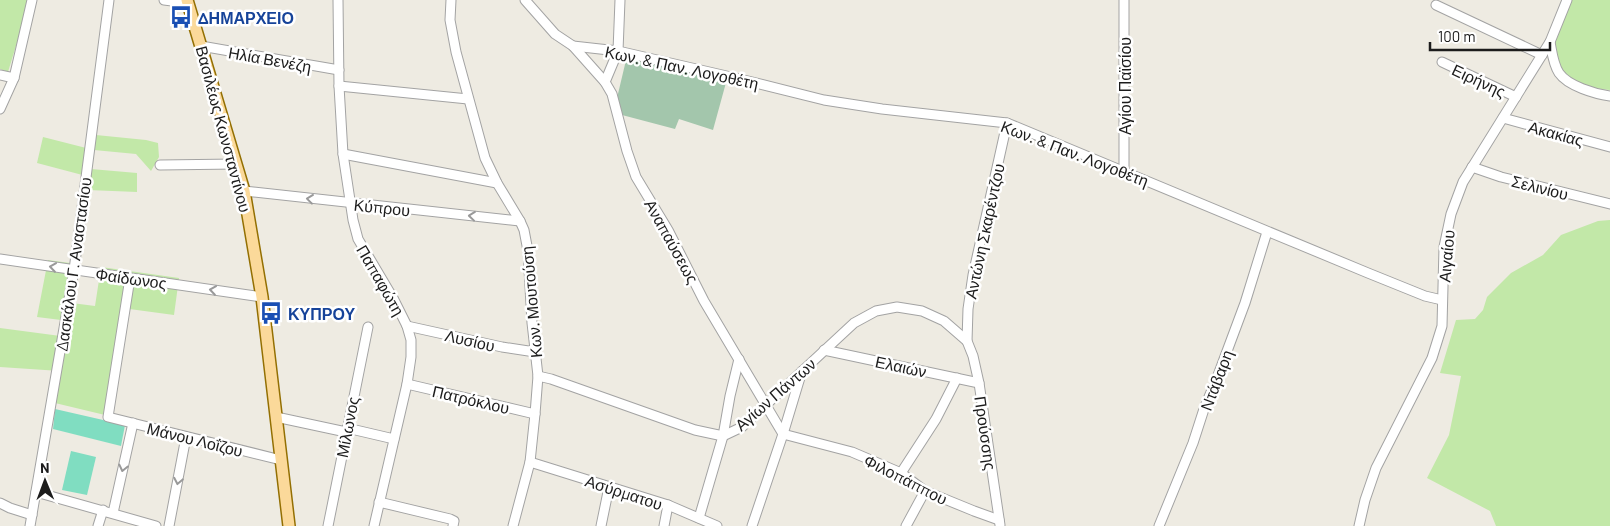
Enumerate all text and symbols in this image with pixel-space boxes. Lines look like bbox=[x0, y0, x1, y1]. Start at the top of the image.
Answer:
bus stop icon: ΔΗΜΑΡΧΕΙΟ bbox=[168, 4, 194, 30]
place label: ΔΗΜΑΡΧΕΙΟ bbox=[198, 8, 294, 27]
scale bar bbox=[1430, 20, 1550, 52]
text: 100 m bbox=[1438, 27, 1476, 45]
street label: Αγίου Παϊσίου bbox=[1115, 37, 1134, 135]
street label: Κων. & Παν. Λογοθέτη bbox=[603, 41, 761, 93]
street label: Ηλία Βενέζη bbox=[227, 42, 313, 77]
street label: Βασιλέως Κωνσταντίνου bbox=[193, 44, 255, 214]
street label: Ειρήνης bbox=[1449, 59, 1509, 101]
street label: Κων. & Παν. Λογοθέτη bbox=[999, 116, 1151, 190]
street label: Ακακίας bbox=[1526, 117, 1586, 150]
street label: Αντώνη Σκαρέντζου bbox=[960, 162, 1009, 301]
street label: Σελινίου bbox=[1510, 171, 1570, 203]
street label: Δασκάλου Γ. Αναστασίου bbox=[51, 176, 95, 352]
one-way arrow bbox=[306, 194, 314, 205]
street label: Κύπρου bbox=[353, 195, 411, 219]
street label: Αναπαύσεως bbox=[641, 196, 703, 287]
one-way arrow bbox=[468, 211, 476, 222]
street label: Αιγαίου bbox=[1434, 229, 1458, 283]
street label: Παπαφώτη bbox=[353, 241, 409, 319]
street label: Κων. Μουτούση bbox=[517, 245, 545, 359]
one-way arrow bbox=[48, 262, 57, 272]
street label: Φαίδωνος bbox=[94, 264, 168, 292]
one-way arrow bbox=[209, 285, 217, 296]
bus stop icon: ΚΥΠΡΟΥ bbox=[258, 300, 284, 326]
place label: ΚΥΠΡΟΥ bbox=[288, 304, 355, 323]
street label: Λυσίου bbox=[443, 325, 497, 355]
street label: Ντάβαρη bbox=[1196, 347, 1236, 413]
street label: Ελαιών bbox=[874, 351, 928, 381]
street label: Αγίων Πάντων bbox=[731, 354, 819, 434]
street label: Πατρόκλου bbox=[431, 381, 511, 417]
street label: Μίλωνος bbox=[332, 395, 362, 459]
street label: Προύσσης bbox=[971, 395, 1001, 472]
street label: Μάνου Λοΐζου bbox=[145, 418, 245, 461]
street label: Φιλοπάππου bbox=[861, 450, 951, 508]
north arrow bbox=[20, 456, 70, 506]
text: N bbox=[40, 459, 50, 476]
one-way arrow bbox=[118, 464, 129, 473]
street label: Ασύρματου bbox=[583, 471, 665, 513]
one-way arrow bbox=[173, 477, 183, 486]

